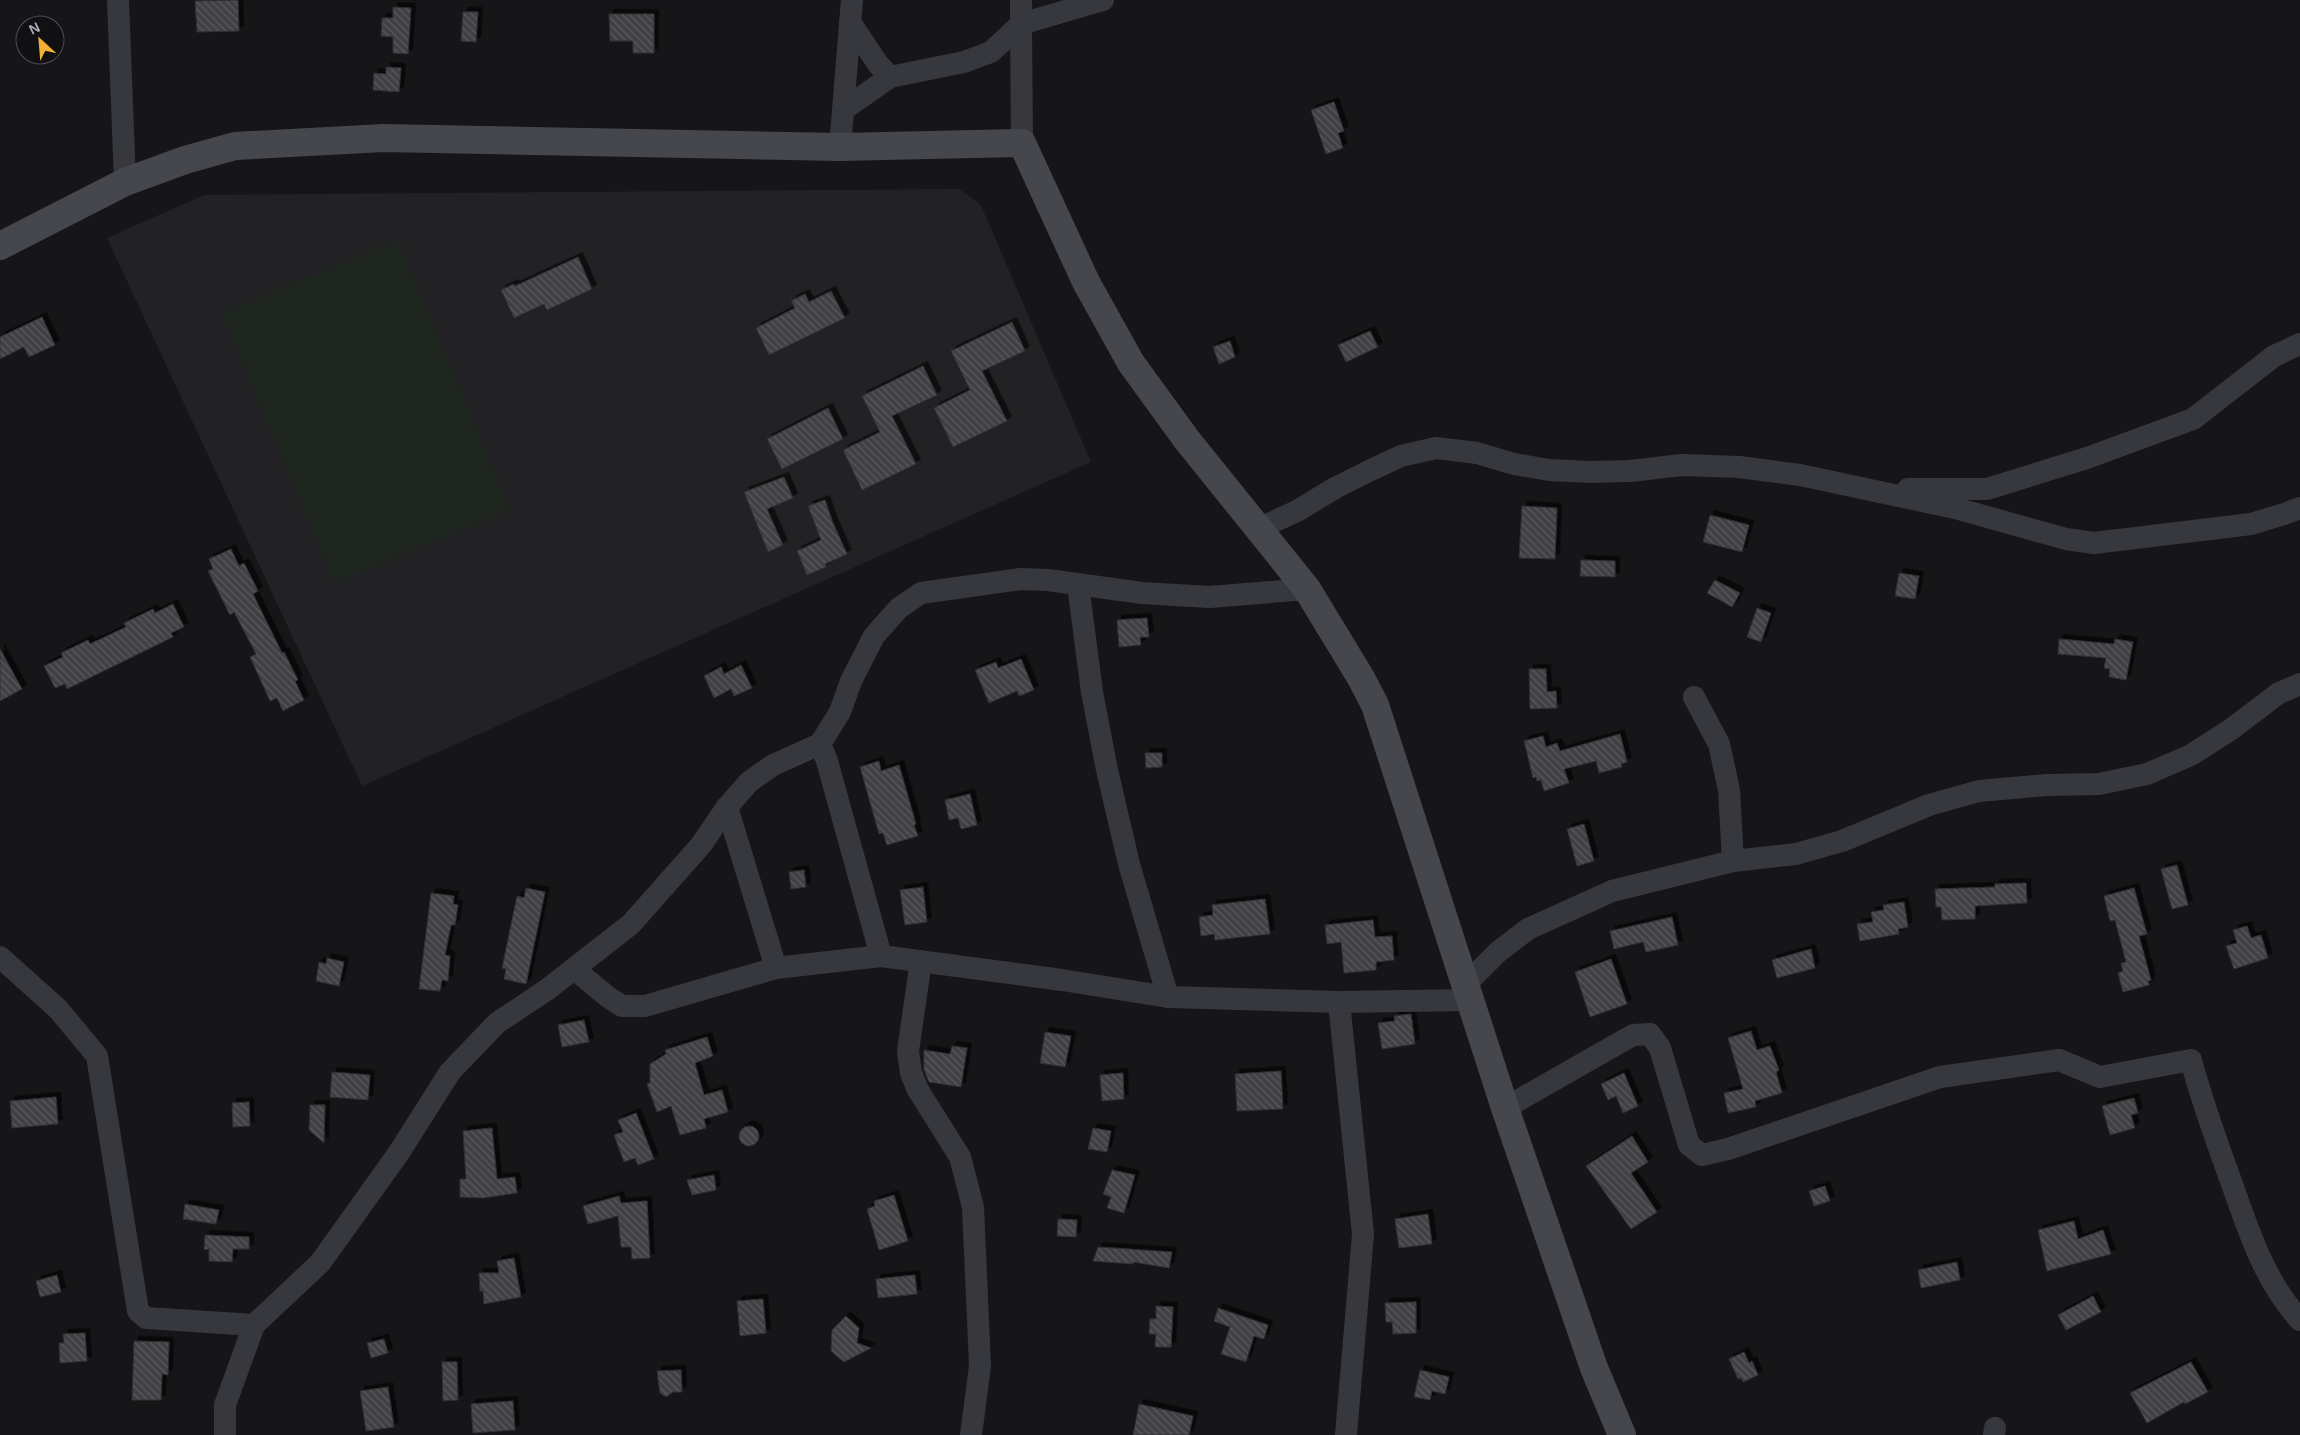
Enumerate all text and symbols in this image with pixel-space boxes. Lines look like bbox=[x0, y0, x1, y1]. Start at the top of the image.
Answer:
north arrow bbox=[15, 15, 65, 65]
text: N bbox=[26, 19, 42, 38]

